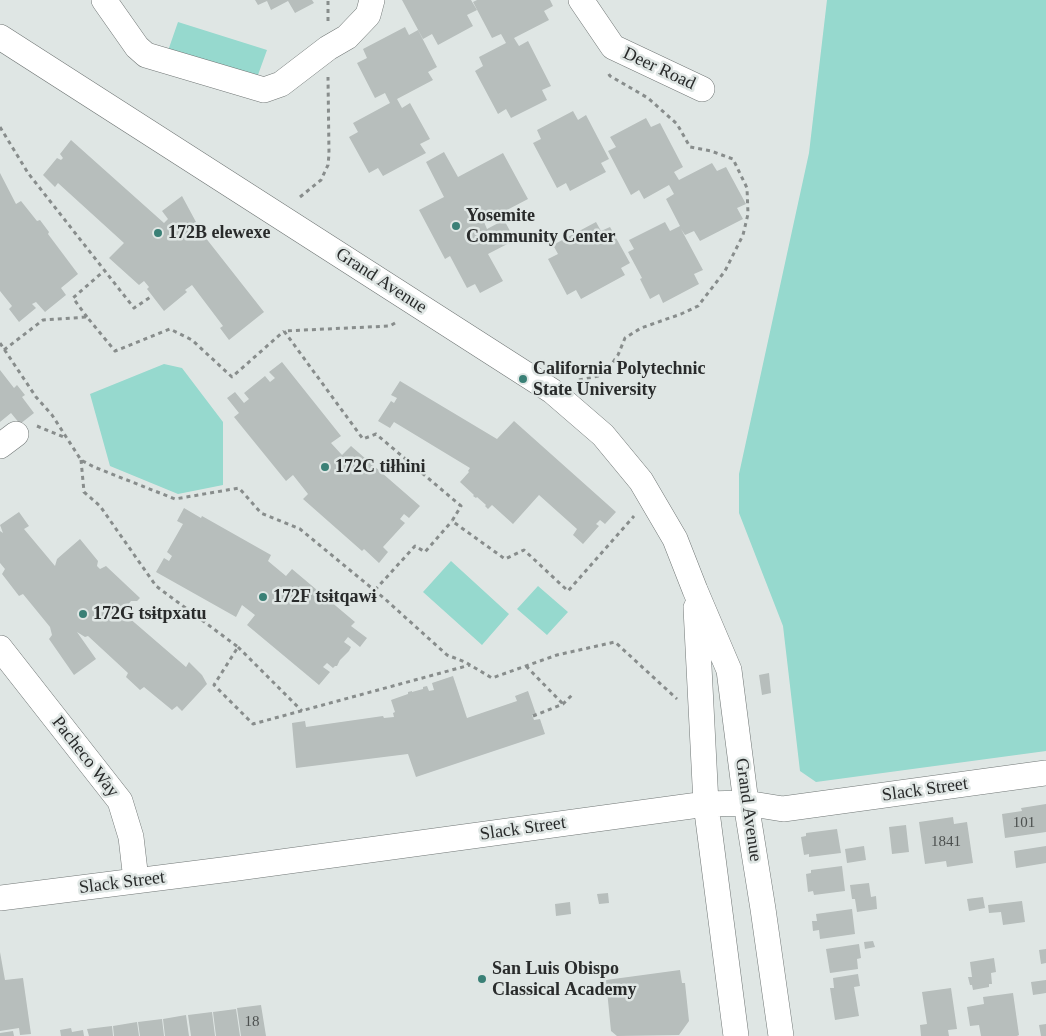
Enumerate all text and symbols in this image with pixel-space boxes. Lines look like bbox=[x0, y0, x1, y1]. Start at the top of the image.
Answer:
street label: Deer Road bbox=[619, 43, 699, 95]
place label: Yosemite Community Center bbox=[466, 205, 615, 248]
marker: Yosemite Community Center bbox=[450, 220, 462, 232]
place label: 172B elewexe bbox=[168, 222, 270, 244]
marker: 172B elewexe bbox=[152, 227, 164, 239]
street label: Grand Avenue bbox=[331, 244, 431, 318]
place label: California Polytechnic State University bbox=[533, 358, 705, 400]
marker: California Polytechnic State University bbox=[517, 373, 529, 385]
place label: 172C tiłhini bbox=[335, 456, 426, 478]
marker: 172C tiłhini bbox=[319, 461, 331, 473]
place label: 172F tsɨtqawɨ bbox=[273, 586, 376, 608]
marker: 172F tsɨtqawɨ bbox=[257, 591, 269, 603]
place label: 172G tsɨtpxatu bbox=[93, 603, 207, 625]
marker: 172G tsɨtpxatu bbox=[77, 608, 89, 620]
street label: Pacheco Way bbox=[47, 712, 123, 802]
street label: Grand Avenue bbox=[730, 757, 766, 863]
street label: Slack Street bbox=[881, 773, 969, 807]
street label: Slack Street bbox=[479, 812, 567, 846]
house number: 101 bbox=[1013, 814, 1035, 832]
house number: 1841 bbox=[931, 833, 961, 851]
street label: Slack Street bbox=[78, 867, 166, 899]
place label: San Luis Obispo Classical Academy bbox=[492, 958, 636, 1001]
marker: San Luis Obispo Classical Academy bbox=[476, 973, 488, 985]
house number: 18 bbox=[244, 1013, 260, 1031]

